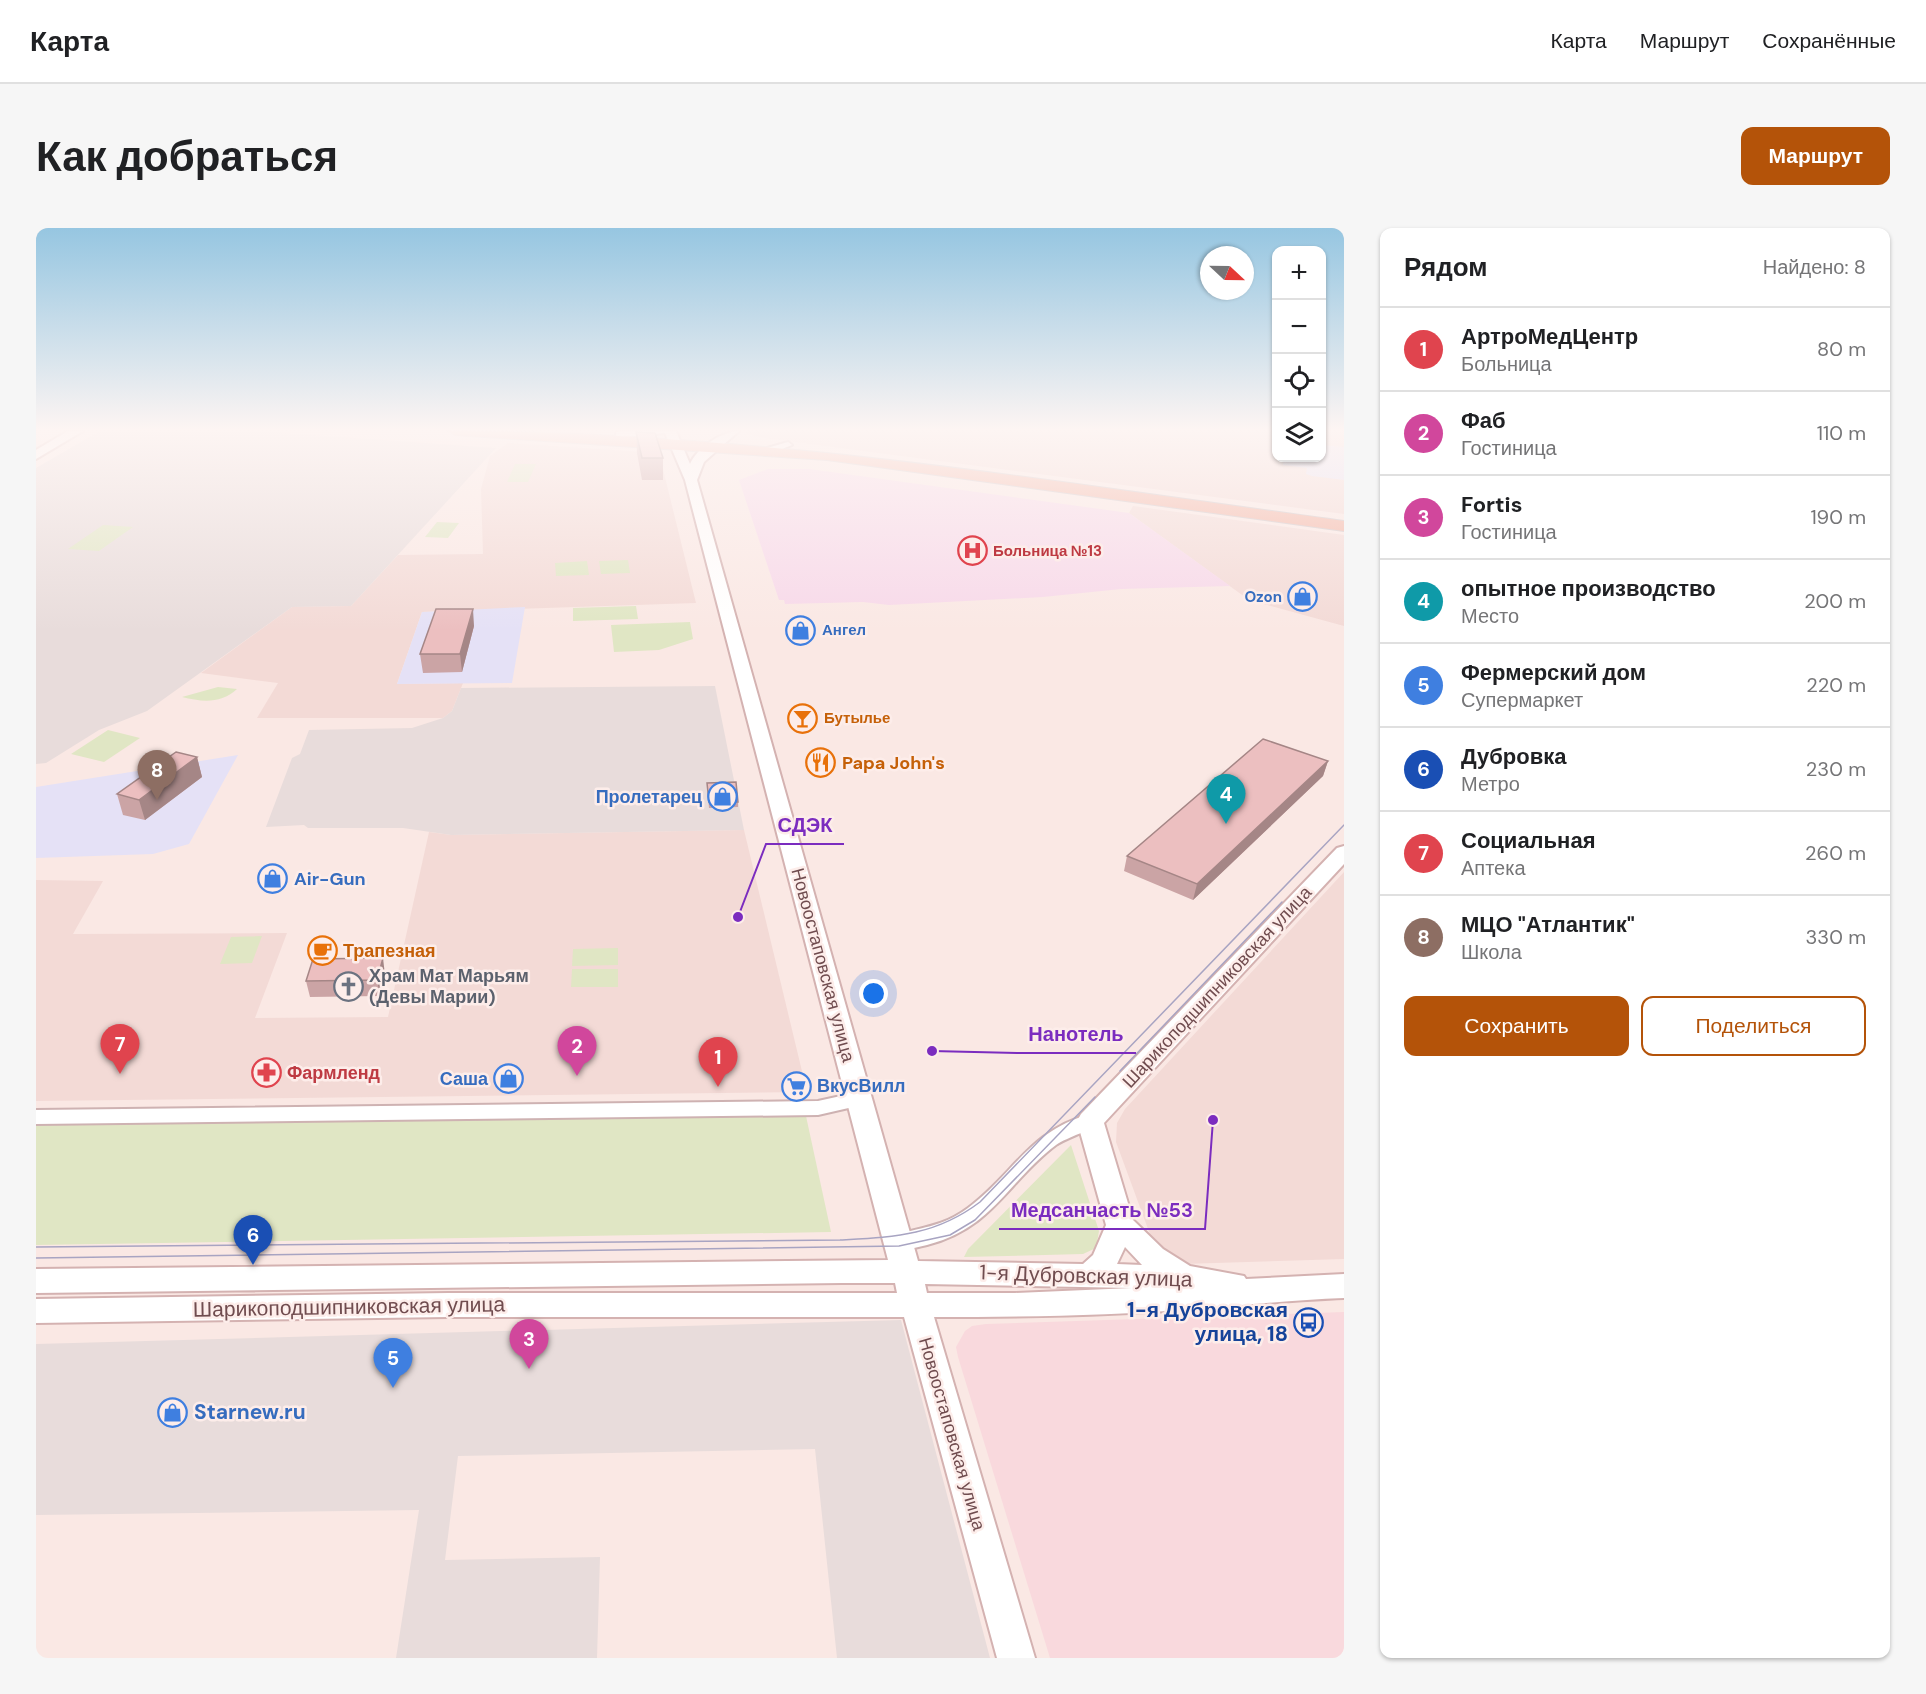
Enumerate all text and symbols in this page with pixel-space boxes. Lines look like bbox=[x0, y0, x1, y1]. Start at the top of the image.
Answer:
text: Карта bbox=[30, 23, 109, 60]
text: Карта bbox=[1551, 27, 1607, 55]
text: Маршрут bbox=[1640, 27, 1729, 55]
text: Сохранённые bbox=[1762, 27, 1896, 55]
button: Маршрут bbox=[1741, 127, 1890, 185]
text: Как добраться bbox=[36, 129, 338, 184]
north arrow bbox=[1200, 246, 1254, 300]
map controls bbox=[1272, 246, 1326, 462]
button: + bbox=[1272, 246, 1326, 300]
text: Рядом bbox=[1404, 250, 1487, 284]
text: Найдено: 8 bbox=[1763, 254, 1866, 280]
button: − bbox=[1272, 300, 1326, 354]
text: АртроМедЦентр bbox=[1461, 322, 1638, 351]
text: 1 bbox=[1420, 336, 1427, 362]
text: 80 m bbox=[1817, 336, 1866, 362]
text: Больница bbox=[1461, 351, 1552, 377]
button: locate bbox=[1272, 354, 1326, 408]
text: Фаб bbox=[1461, 406, 1506, 435]
button: layers bbox=[1272, 408, 1326, 462]
text: 2 bbox=[1418, 420, 1429, 446]
text: 110 m bbox=[1817, 420, 1866, 446]
text: Гостиница bbox=[1461, 435, 1557, 461]
text: Fortis bbox=[1461, 490, 1522, 519]
text: 3 bbox=[1417, 504, 1430, 530]
text: 190 m bbox=[1810, 504, 1866, 530]
text: Гостиница bbox=[1461, 519, 1557, 545]
hospital icon: Больница №13 bbox=[956, 535, 988, 567]
place label: Больница №13 bbox=[993, 541, 1102, 561]
text: опытное производство bbox=[1461, 574, 1716, 603]
shop icon: Ozon bbox=[1287, 581, 1319, 613]
place label: Ozon bbox=[1244, 587, 1282, 607]
text: 4 bbox=[1417, 588, 1430, 614]
text: 200 m bbox=[1804, 588, 1866, 614]
text: Место bbox=[1461, 603, 1519, 629]
shop icon: Ангел bbox=[785, 614, 817, 646]
place label: Ангел bbox=[822, 620, 866, 640]
text: Фермерский дом bbox=[1461, 658, 1646, 687]
text: 5 bbox=[1417, 672, 1430, 698]
text: 220 m bbox=[1806, 672, 1866, 698]
text: Супермаркет bbox=[1461, 687, 1583, 713]
bar icon: Бутылье bbox=[787, 702, 819, 734]
place label: Бутылье bbox=[824, 708, 890, 728]
text: Дубровка bbox=[1461, 742, 1566, 771]
restaurant icon: Papa John's bbox=[805, 747, 837, 779]
pin: 8 bbox=[138, 750, 176, 800]
place label: Papa John's bbox=[842, 751, 945, 775]
text: 6 bbox=[1417, 756, 1430, 782]
text: 230 m bbox=[1806, 756, 1866, 782]
text: Метро bbox=[1461, 771, 1520, 797]
pin: 4 bbox=[1206, 774, 1246, 824]
shop icon: Пролетарец bbox=[707, 781, 739, 813]
place label: Пролетарец bbox=[596, 785, 702, 809]
callout: СДЭК bbox=[766, 806, 844, 844]
text: СДЭК bbox=[778, 812, 833, 838]
text: Социальная bbox=[1461, 826, 1595, 855]
text: 7 bbox=[1418, 840, 1429, 866]
text: 260 m bbox=[1805, 840, 1866, 866]
text: Аптека bbox=[1461, 855, 1526, 881]
shop icon: Air-Gun bbox=[257, 863, 289, 895]
street label: Новоостаповская улица bbox=[786, 865, 861, 1066]
place label: Air-Gun bbox=[294, 867, 366, 891]
street label: Шарикоподшипниковская улица bbox=[1117, 880, 1318, 1093]
text: МЦО "Атлантик" bbox=[1461, 910, 1635, 939]
text: 8 bbox=[1417, 924, 1430, 950]
text: 330 m bbox=[1806, 924, 1866, 950]
cafe icon: Трапезная bbox=[306, 935, 338, 967]
place label: Трапезная bbox=[343, 939, 436, 963]
text: Школа bbox=[1461, 939, 1522, 965]
place label: Храм Мат Марьям (Девы Марии) bbox=[369, 964, 529, 1009]
church icon: Храм Мат Марьям (Девы Марии) bbox=[332, 970, 364, 1002]
your location bbox=[859, 979, 888, 1008]
button: Сохранить bbox=[1404, 996, 1629, 1056]
button: Поделиться bbox=[1641, 996, 1866, 1056]
callout: Нанотель bbox=[1017, 1015, 1136, 1053]
text: Нанотель bbox=[1028, 1021, 1124, 1047]
pin: 7 bbox=[100, 1024, 140, 1074]
pin: 2 bbox=[558, 1026, 596, 1076]
pin: 1 bbox=[698, 1038, 738, 1087]
pharmacy icon: Фармленд bbox=[250, 1057, 282, 1089]
place label: Фармленд bbox=[287, 1061, 381, 1085]
shop icon: Саша bbox=[493, 1063, 525, 1095]
place label: Саша bbox=[440, 1067, 489, 1091]
supermarket icon: ВкусВилл bbox=[780, 1070, 812, 1102]
place label: ВкусВилл bbox=[817, 1074, 906, 1098]
callout: Медсанчасть №53 bbox=[999, 1191, 1205, 1229]
text: Медсанчасть №53 bbox=[1011, 1197, 1193, 1223]
pin: 6 bbox=[234, 1216, 272, 1265]
street label: 1-я Дубровская улица bbox=[979, 1258, 1193, 1294]
street label: Шарикоподшипниковская улица bbox=[193, 1290, 506, 1324]
place label: 1-я Дубровская улица, 18 bbox=[1127, 1296, 1288, 1348]
bus stop icon: 1-я Дубровская улица, 18 bbox=[1293, 1306, 1325, 1338]
pin: 3 bbox=[510, 1320, 548, 1369]
street label: Новоостаповская улица bbox=[913, 1335, 991, 1534]
pin: 5 bbox=[374, 1338, 412, 1388]
shop icon: Starnew.ru bbox=[157, 1396, 189, 1428]
place label: Starnew.ru bbox=[194, 1398, 306, 1426]

